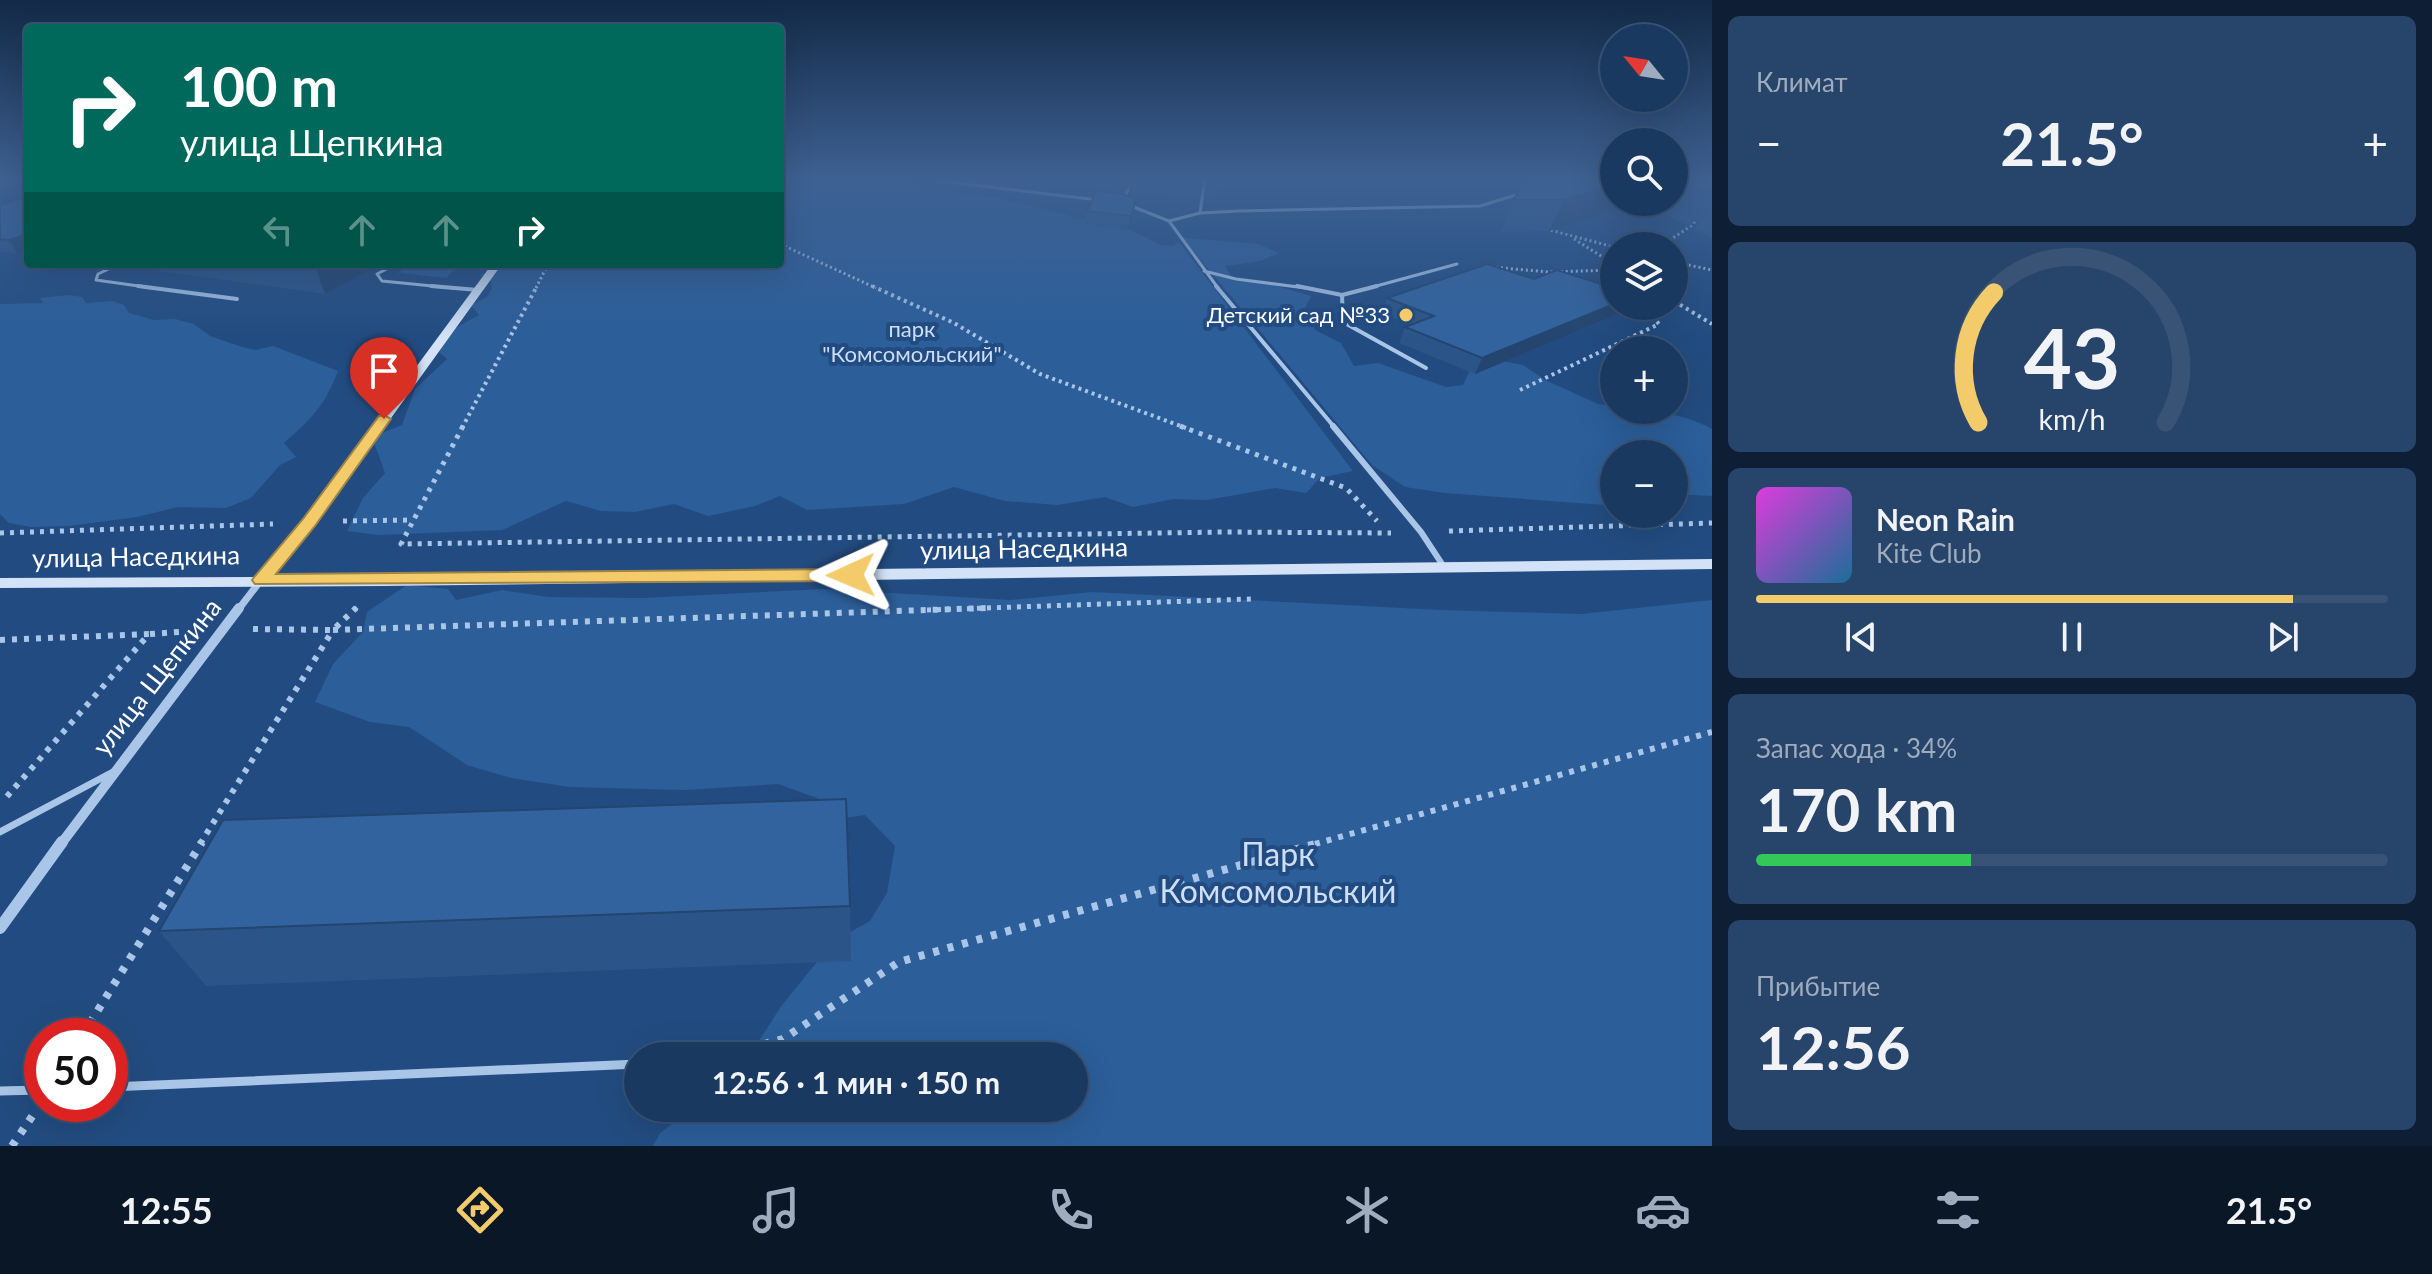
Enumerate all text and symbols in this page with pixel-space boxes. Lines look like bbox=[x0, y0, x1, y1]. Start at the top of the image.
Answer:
north arrow bbox=[1600, 24, 1688, 112]
map controls bbox=[1600, 24, 1688, 528]
text: 100 m bbox=[180, 52, 338, 119]
icon: right bbox=[48, 56, 152, 160]
text: Климат bbox=[1756, 66, 1848, 98]
text: 21.5° bbox=[2000, 107, 2144, 179]
text: − bbox=[1756, 117, 1782, 169]
text: + bbox=[2362, 117, 2388, 169]
text: улица Щепкина bbox=[180, 120, 444, 164]
button: search bbox=[1600, 128, 1688, 216]
icon: left bbox=[256, 208, 300, 252]
icon: ahead bbox=[340, 208, 384, 252]
icon: ahead bbox=[424, 208, 468, 252]
icon: right bbox=[508, 208, 552, 252]
button: layers bbox=[1600, 232, 1688, 320]
place label: Детский сад №33 bbox=[1207, 301, 1390, 328]
marker: Детский сад №33 bbox=[1397, 306, 1415, 324]
text: 43 bbox=[2024, 307, 2120, 407]
park label: парк "Комсомольский" bbox=[822, 315, 1002, 367]
button: + bbox=[1600, 336, 1688, 424]
pin bbox=[350, 337, 418, 419]
icon: arrive bbox=[362, 349, 406, 393]
text: km/h bbox=[2039, 402, 2105, 436]
button: − bbox=[1600, 440, 1688, 528]
text: Neon Rain bbox=[1876, 501, 2015, 537]
street label: улица Наседкина bbox=[920, 530, 1128, 566]
position arrow bbox=[809, 533, 893, 617]
text: Kite Club bbox=[1876, 537, 1982, 569]
street label: улица Наседкина bbox=[32, 538, 240, 574]
street label: улица Щепкина bbox=[85, 592, 227, 761]
icon: previous bbox=[1839, 615, 1883, 659]
icon: pause bbox=[2050, 615, 2094, 659]
icon: next bbox=[2261, 615, 2305, 659]
text: Запас хода · 34% bbox=[1756, 732, 1957, 764]
text: 170 km bbox=[1756, 773, 1957, 845]
park label: Парк Комсомольский bbox=[1159, 834, 1397, 910]
text: Прибытие bbox=[1756, 970, 1880, 1002]
text: 12:56 bbox=[1756, 1011, 1911, 1083]
speed limit sign: 50 bbox=[24, 1018, 128, 1122]
text: 12:56 · 1 мин · 150 m bbox=[712, 1064, 1000, 1100]
icon: directions bbox=[452, 1182, 508, 1238]
icon: music bbox=[748, 1182, 804, 1238]
icon: phone bbox=[1043, 1182, 1099, 1238]
icon: climate bbox=[1339, 1182, 1395, 1238]
icon: car bbox=[1635, 1182, 1691, 1238]
icon: filters bbox=[1930, 1182, 1986, 1238]
text: 12:55 bbox=[120, 1188, 213, 1232]
text: 21.5° bbox=[2226, 1188, 2312, 1232]

